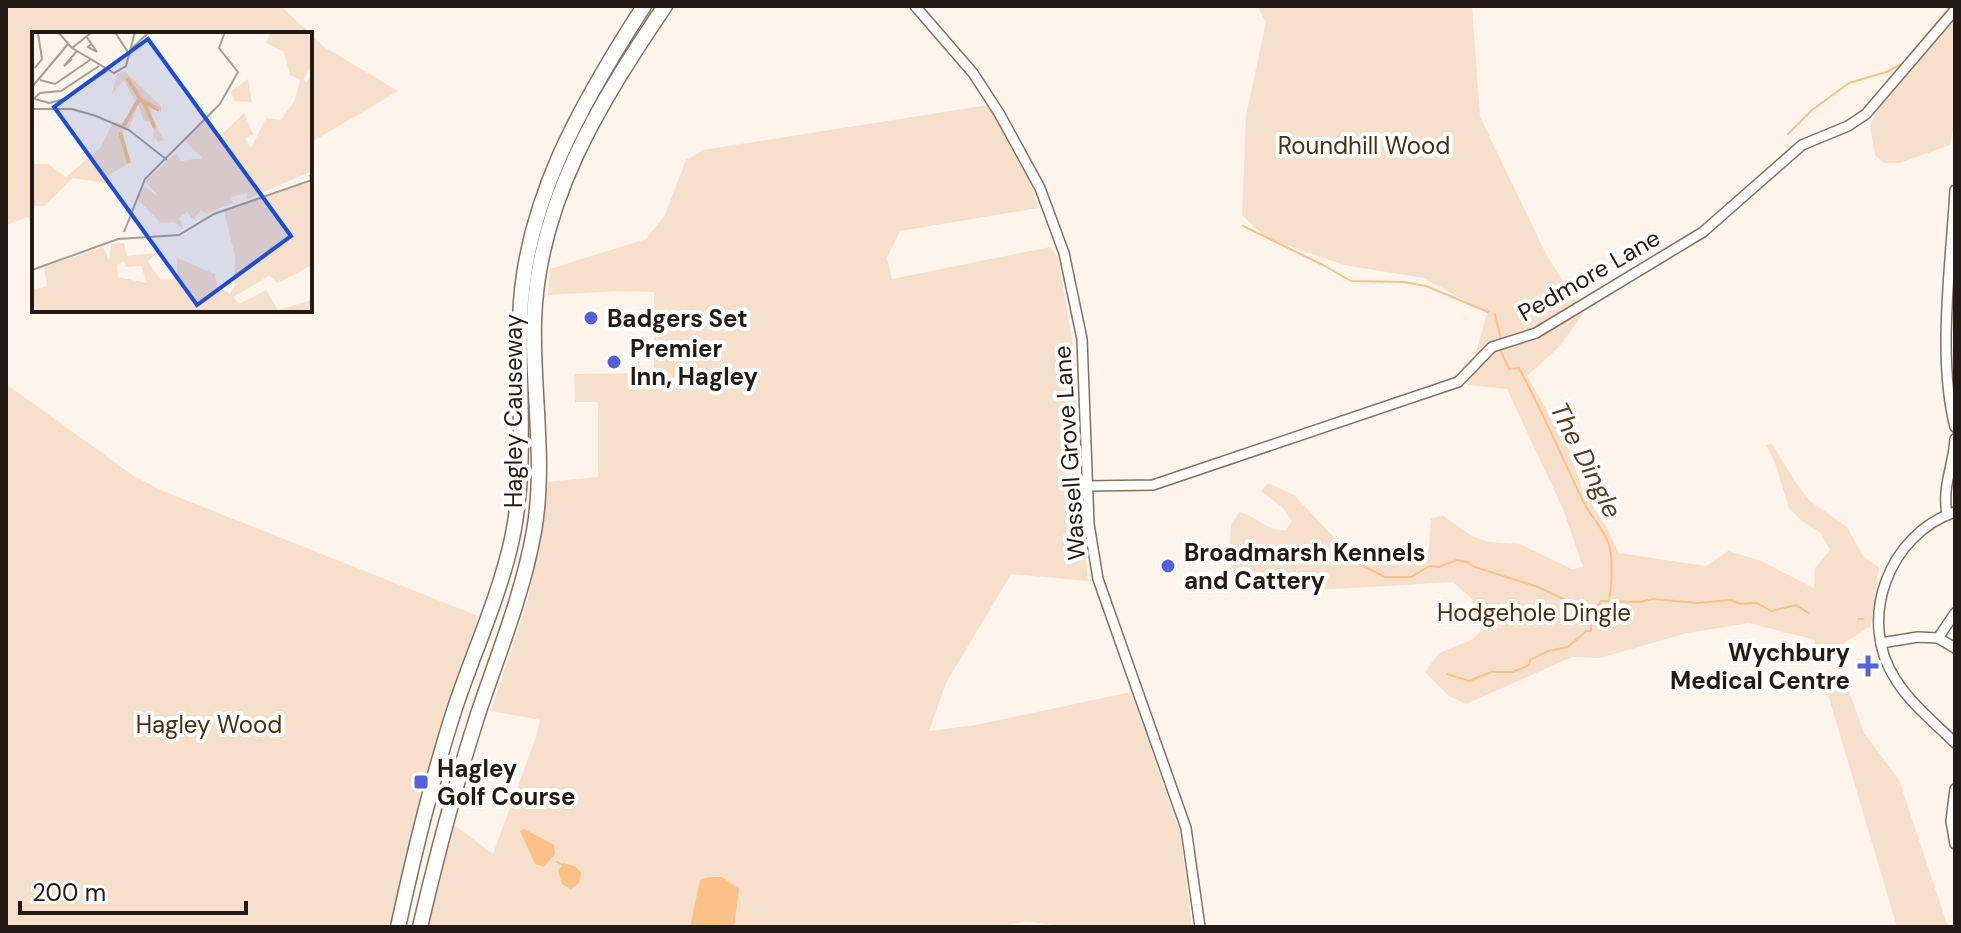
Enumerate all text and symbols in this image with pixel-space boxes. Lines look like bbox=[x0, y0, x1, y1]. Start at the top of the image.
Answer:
inset map bbox=[32, 32, 312, 312]
park label: Roundhill Wood bbox=[1278, 130, 1450, 161]
street label: Pedmore Lane bbox=[1512, 222, 1666, 328]
place label: Badgers Set bbox=[607, 303, 748, 334]
marker: Badgers Set bbox=[582, 309, 600, 327]
street label: Hagley Causeway bbox=[498, 314, 529, 508]
place label: Premier Inn, Hagley bbox=[630, 333, 758, 392]
street label: Wassell Grove Lane bbox=[1046, 345, 1092, 561]
marker: Premier Inn, Hagley bbox=[605, 353, 623, 371]
water label: The Dingle bbox=[1542, 396, 1630, 524]
place label: Broadmarsh Kennels and Cattery bbox=[1184, 537, 1425, 596]
marker: Broadmarsh Kennels and Cattery bbox=[1159, 557, 1177, 575]
park label: Hodgehole Dingle bbox=[1437, 597, 1631, 628]
place label: Wychbury Medical Centre bbox=[1670, 637, 1850, 696]
marker: Wychbury Medical Centre bbox=[1857, 655, 1879, 677]
park label: Hagley Wood bbox=[136, 709, 282, 740]
place label: Hagley Golf Course bbox=[437, 753, 575, 812]
marker: Hagley Golf Course bbox=[412, 773, 430, 791]
scale bar bbox=[20, 865, 246, 915]
text: 200 m bbox=[32, 877, 106, 908]

